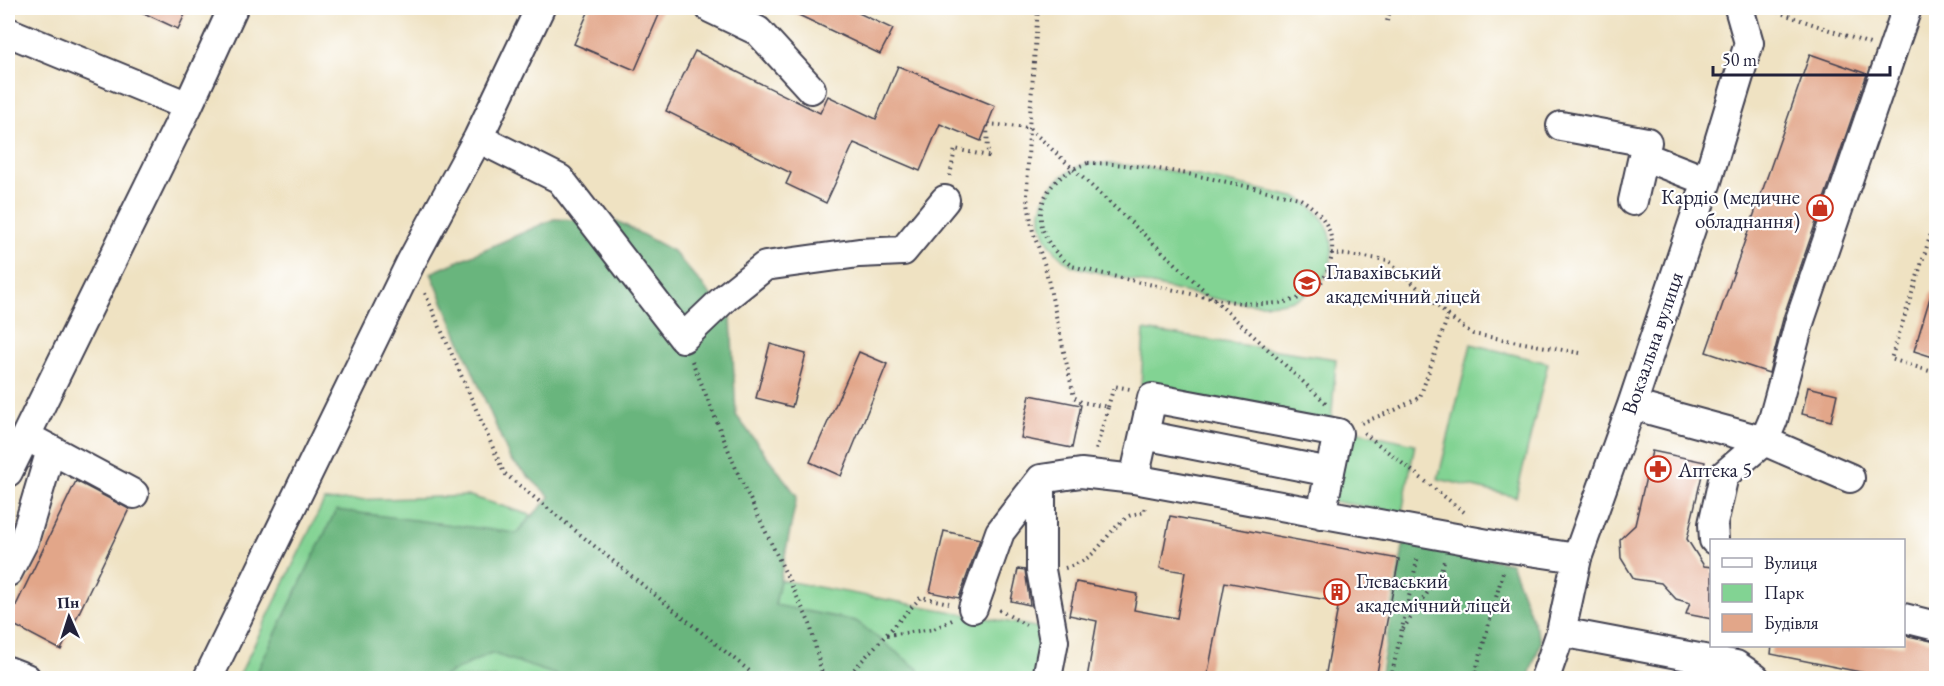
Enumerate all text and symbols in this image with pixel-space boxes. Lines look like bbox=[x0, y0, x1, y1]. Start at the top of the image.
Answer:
scale bar bbox=[1713, 39, 1890, 77]
text: 50 m bbox=[1722, 48, 1757, 71]
place label: Кардіо (медичне обладнання) bbox=[1661, 183, 1800, 234]
shop icon: Кардіо (медичне обладнання) bbox=[1805, 193, 1835, 223]
place label: Главахівський академічний ліцей bbox=[1326, 258, 1481, 309]
school or university icon: Главахівський академічний ліцей bbox=[1292, 268, 1322, 298]
street label: Вокзальна вулиця bbox=[1615, 268, 1689, 418]
pharmacy icon: Аптека 5 bbox=[1643, 454, 1673, 484]
place label: Аптека 5 bbox=[1677, 456, 1752, 483]
legend bbox=[1710, 539, 1905, 647]
text: Вулиця bbox=[1764, 551, 1817, 574]
place label: Глеваський академічний ліцей bbox=[1356, 567, 1511, 618]
building icon: Глеваський академічний ліцей bbox=[1322, 577, 1352, 607]
text: Парк bbox=[1764, 581, 1804, 604]
north arrow bbox=[39, 587, 99, 647]
text: Пн bbox=[57, 591, 80, 614]
text: Будівля bbox=[1764, 611, 1819, 634]

